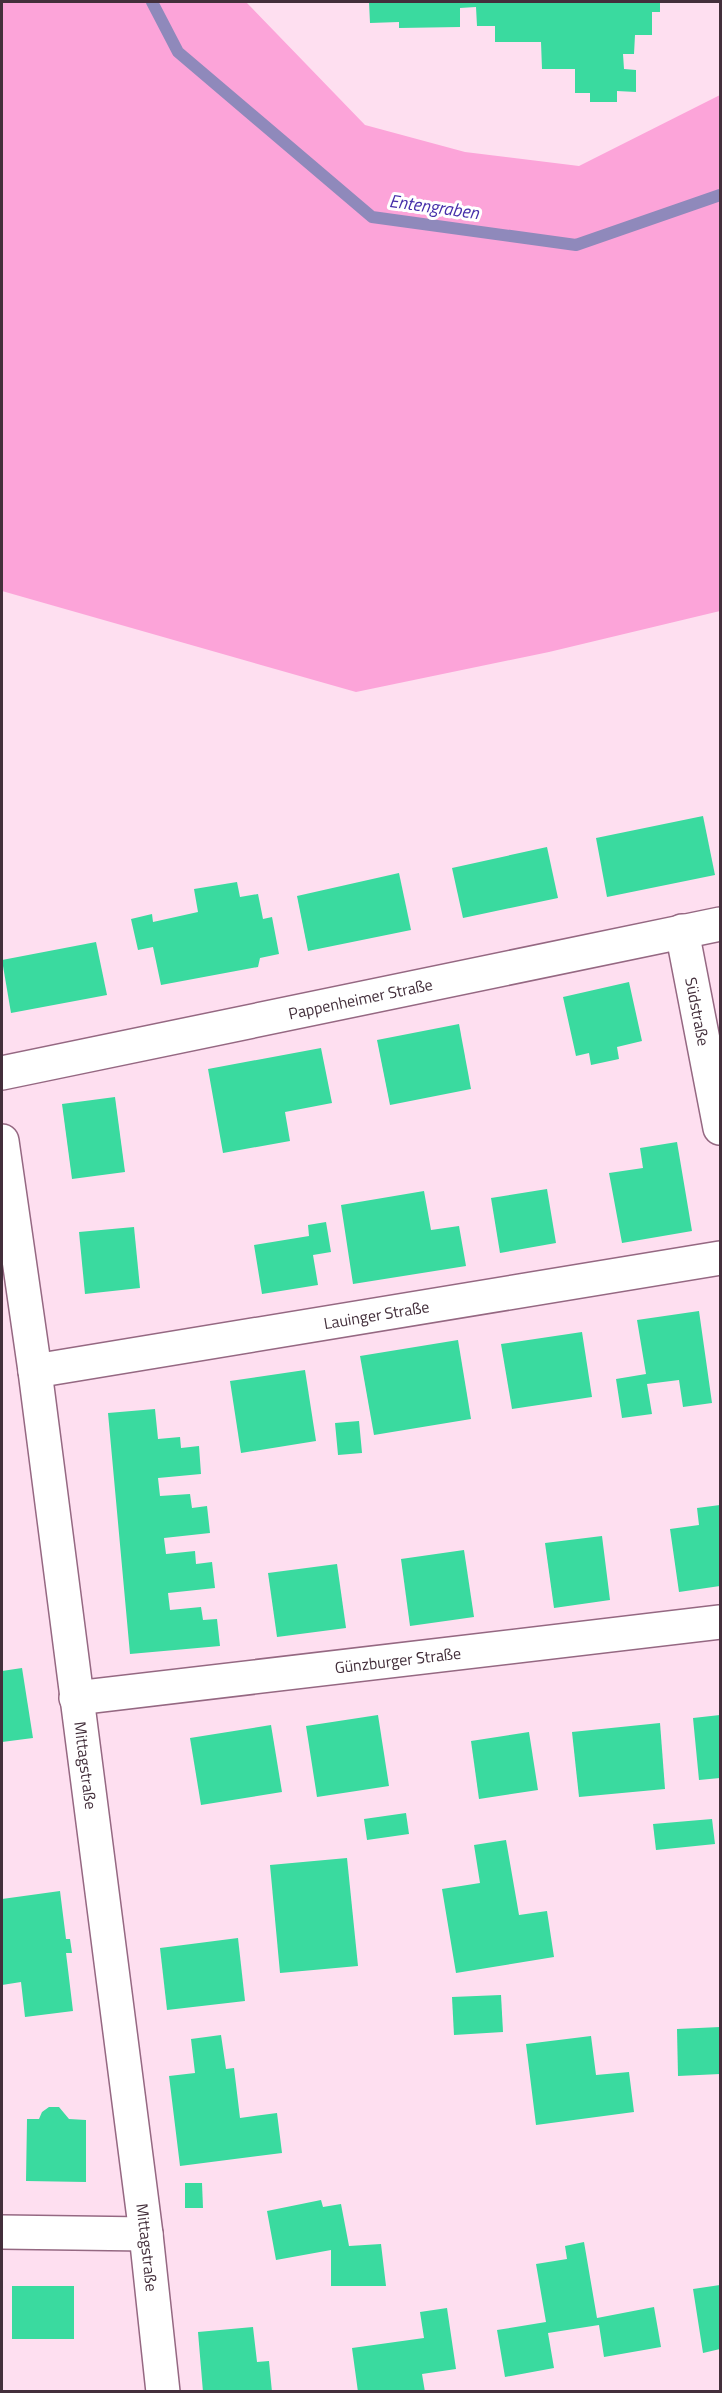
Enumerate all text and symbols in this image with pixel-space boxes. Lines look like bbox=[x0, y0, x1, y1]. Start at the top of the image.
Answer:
water label: Entengraben bbox=[388, 187, 482, 226]
street label: Pappenheimer Straße bbox=[286, 972, 435, 1025]
street label: Südstraße bbox=[679, 975, 716, 1048]
street label: Lauinger Straße bbox=[322, 1294, 431, 1335]
street label: Günzburger Straße bbox=[333, 1641, 462, 1679]
street label: Mittagstraße bbox=[68, 1720, 103, 1811]
street label: Mittagstraße bbox=[130, 2202, 164, 2293]

